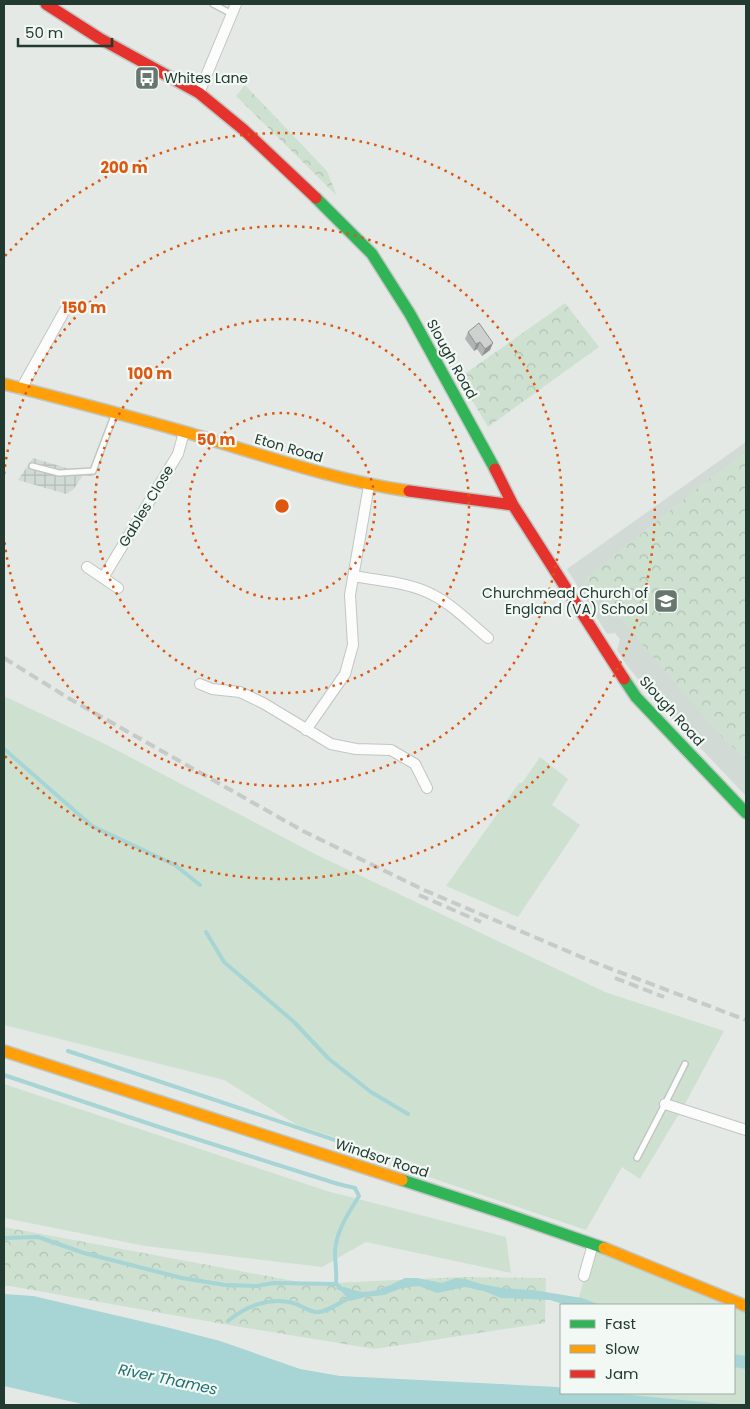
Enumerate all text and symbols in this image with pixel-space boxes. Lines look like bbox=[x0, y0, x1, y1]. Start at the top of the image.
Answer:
scale bar bbox=[18, 15, 111, 47]
text: 50 m bbox=[25, 22, 63, 43]
bus stop icon: Whites Lane bbox=[134, 65, 160, 91]
place label: Whites Lane bbox=[164, 68, 248, 88]
text: 200 m bbox=[100, 157, 148, 178]
text: 150 m bbox=[62, 297, 106, 318]
street label: Slough Road bbox=[422, 316, 482, 402]
text: 100 m bbox=[128, 363, 172, 384]
text: 50 m bbox=[197, 429, 235, 450]
street label: Eton Road bbox=[252, 429, 326, 467]
street label: Gables Close bbox=[114, 461, 178, 551]
centre of rings bbox=[273, 497, 291, 515]
place label: Churchmead Church of England (VA) School bbox=[482, 583, 648, 619]
school or university icon: Churchmead Church of England (VA) School bbox=[653, 588, 679, 614]
street label: Slough Road bbox=[635, 672, 709, 750]
street label: Windsor Road bbox=[333, 1133, 431, 1183]
legend bbox=[560, 1304, 735, 1394]
text: Fast bbox=[605, 1313, 636, 1334]
text: Slow bbox=[605, 1338, 640, 1359]
water label: River Thames bbox=[116, 1358, 220, 1400]
text: Jam bbox=[605, 1363, 639, 1384]

